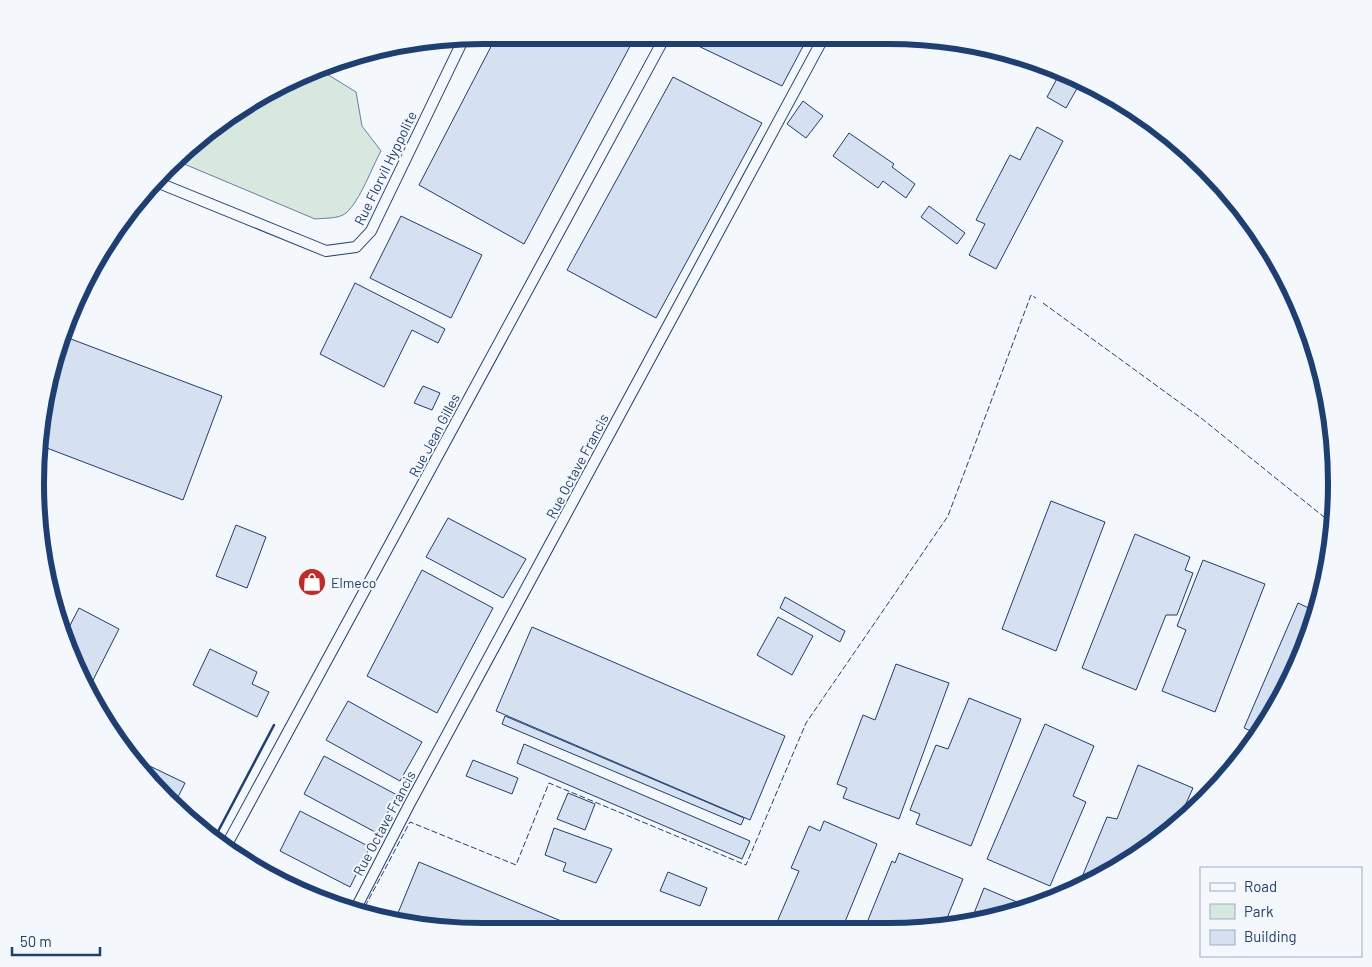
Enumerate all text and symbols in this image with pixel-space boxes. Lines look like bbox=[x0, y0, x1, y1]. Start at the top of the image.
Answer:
street label: Rue Florvil Hyppolite bbox=[350, 108, 420, 228]
street label: Rue Jean Gilles bbox=[405, 390, 463, 480]
street label: Rue Octave Francis bbox=[542, 410, 612, 521]
shop icon: Elmeco bbox=[297, 567, 327, 597]
place label: Elmeco bbox=[331, 574, 377, 591]
street label: Rue Octave Francis bbox=[349, 767, 419, 878]
legend bbox=[1200, 867, 1362, 957]
text: Road bbox=[1244, 877, 1277, 895]
text: Park bbox=[1244, 902, 1274, 920]
scale bar bbox=[12, 924, 100, 956]
text: Building bbox=[1244, 927, 1297, 945]
text: 50 m bbox=[20, 932, 52, 950]

